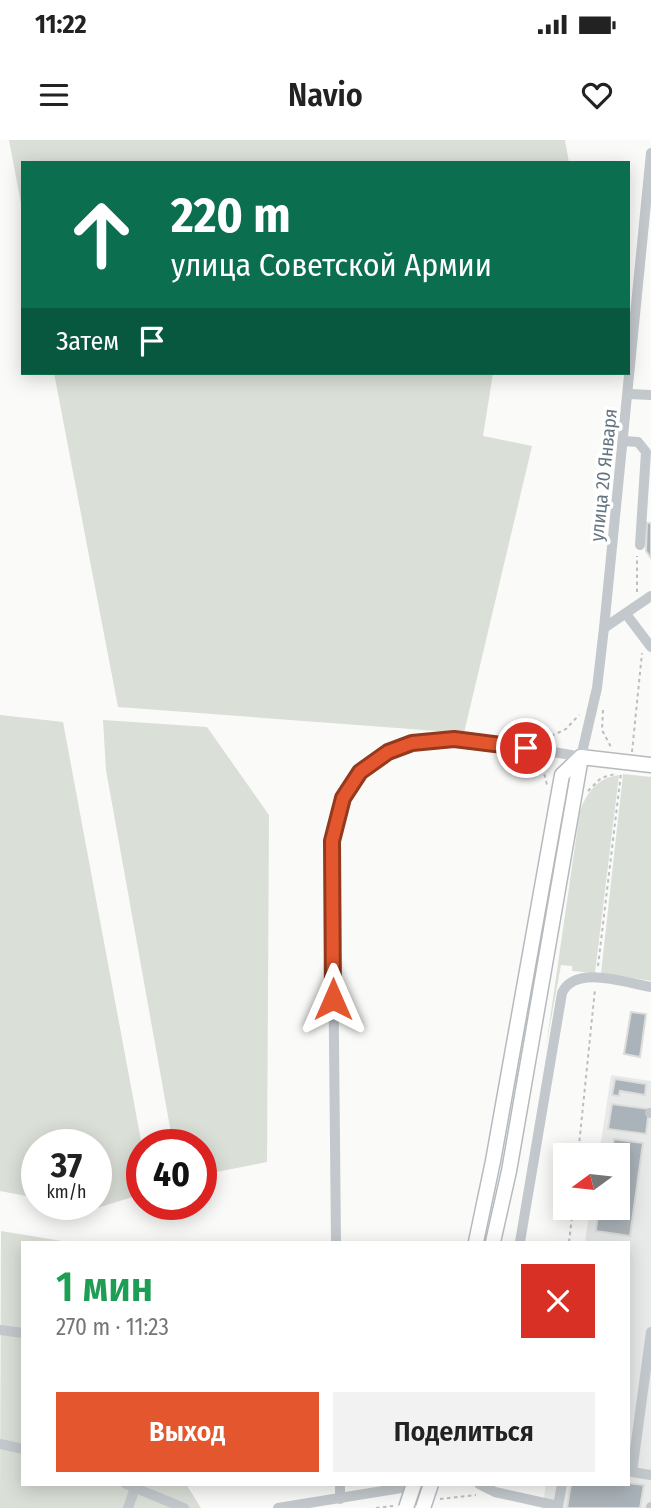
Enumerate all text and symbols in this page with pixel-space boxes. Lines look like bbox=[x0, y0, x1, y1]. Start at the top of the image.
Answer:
text: 11:22 bbox=[35, 9, 87, 40]
icon: menu bbox=[35, 76, 73, 114]
text: Navio bbox=[288, 76, 363, 114]
icon: heart bbox=[578, 76, 616, 114]
text: 220 m bbox=[171, 186, 291, 245]
icon: ahead bbox=[56, 189, 147, 280]
text: улица Советской Армии bbox=[171, 246, 492, 284]
icon: arrive bbox=[133, 322, 171, 360]
text: Затем bbox=[56, 326, 119, 357]
street label: улица 20 Января bbox=[585, 408, 622, 543]
pin bbox=[496, 718, 556, 778]
icon: arrive bbox=[507, 729, 545, 767]
position arrow bbox=[296, 962, 370, 1036]
speed limit sign: 40 bbox=[126, 1129, 217, 1220]
north arrow bbox=[553, 1143, 630, 1220]
map controls bbox=[553, 1143, 630, 1220]
text: 37 bbox=[51, 1144, 82, 1186]
text: km/h bbox=[46, 1181, 87, 1203]
text: 1 мин bbox=[56, 1262, 153, 1312]
button: close bbox=[521, 1264, 595, 1338]
text: 270 m · 11:23 bbox=[56, 1313, 169, 1341]
button: Выход bbox=[56, 1392, 319, 1472]
button: Поделиться bbox=[333, 1392, 595, 1472]

